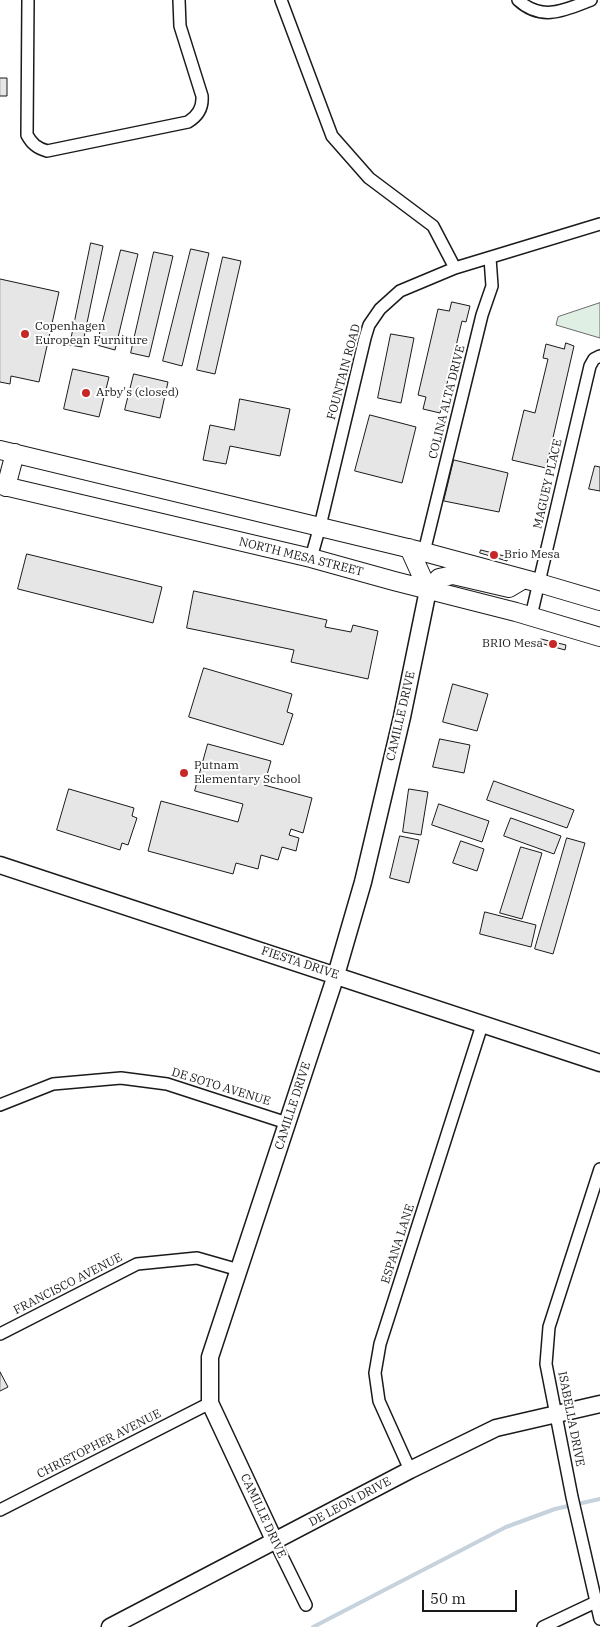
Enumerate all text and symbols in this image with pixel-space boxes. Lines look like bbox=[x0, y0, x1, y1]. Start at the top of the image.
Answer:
place label: Copenhagen European Furniture bbox=[35, 320, 148, 348]
street label: FOUNTAIN ROAD bbox=[324, 322, 364, 422]
marker: Copenhagen European Furniture bbox=[19, 328, 31, 340]
street label: COLINA ALTA DRIVE bbox=[426, 344, 468, 460]
place label: Arby's (closed) bbox=[96, 386, 179, 400]
marker: Arby's (closed) bbox=[80, 387, 92, 399]
street label: MAGUEY PLACE bbox=[531, 438, 565, 530]
street label: NORTH MESA STREET bbox=[237, 535, 365, 579]
place label: Brio Mesa bbox=[504, 548, 560, 562]
marker: Brio Mesa bbox=[488, 549, 500, 561]
place label: BRIO Mesa bbox=[482, 637, 543, 651]
marker: BRIO Mesa bbox=[547, 638, 559, 650]
street label: CAMILLE DRIVE bbox=[384, 670, 418, 762]
place label: Putnam Elementary School bbox=[194, 759, 301, 787]
marker: Putnam Elementary School bbox=[178, 767, 190, 779]
street label: FIESTA DRIVE bbox=[259, 944, 341, 982]
street label: CAMILLE DRIVE bbox=[272, 1060, 314, 1152]
street label: DE SOTO AVENUE bbox=[170, 1065, 272, 1109]
street label: ESPANA LANE bbox=[378, 1202, 418, 1286]
street label: FRANCISCO AVENUE bbox=[11, 1250, 125, 1318]
street label: ISABELLA DRIVE bbox=[555, 1370, 587, 1468]
street label: CHRISTOPHER AVENUE bbox=[35, 1406, 163, 1482]
street label: CAMILLE DRIVE bbox=[237, 1471, 289, 1561]
street label: DE LEON DRIVE bbox=[307, 1474, 393, 1530]
scale bar bbox=[425, 1580, 520, 1612]
text: 50 m bbox=[430, 1589, 466, 1608]

